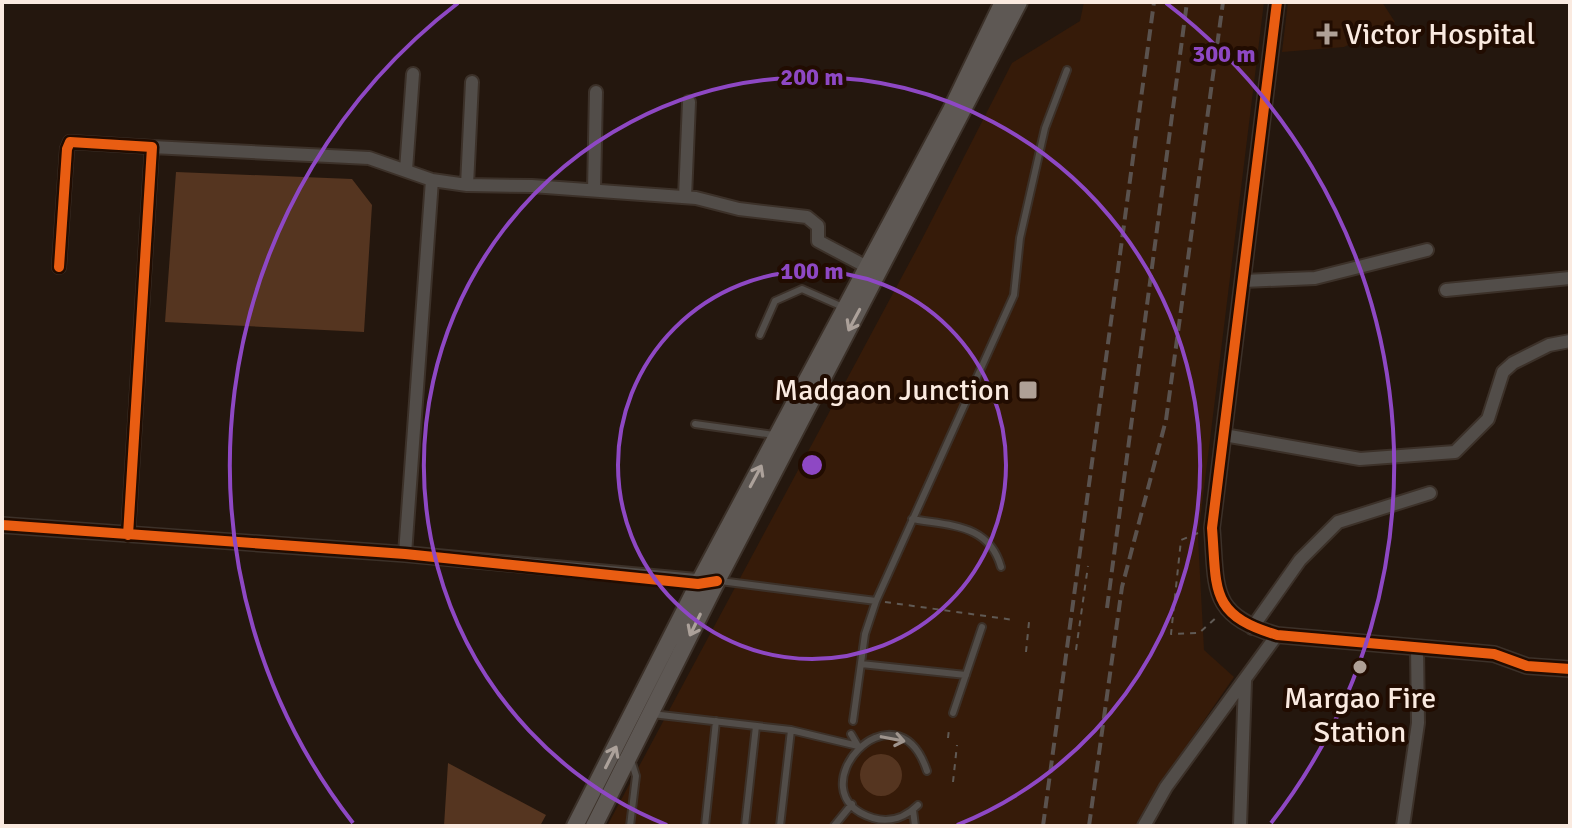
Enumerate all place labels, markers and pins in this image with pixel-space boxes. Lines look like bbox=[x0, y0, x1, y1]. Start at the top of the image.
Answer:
place label: Victor Hospital bbox=[1345, 16, 1535, 53]
marker: Victor Hospital bbox=[1316, 23, 1338, 45]
place label: Madgaon Junction bbox=[774, 372, 1010, 409]
marker: Madgaon Junction bbox=[1017, 379, 1039, 401]
centre of rings bbox=[798, 451, 826, 479]
marker: Margao Fire Station bbox=[1351, 658, 1369, 676]
place label: Margao Fire Station bbox=[1284, 680, 1436, 751]

